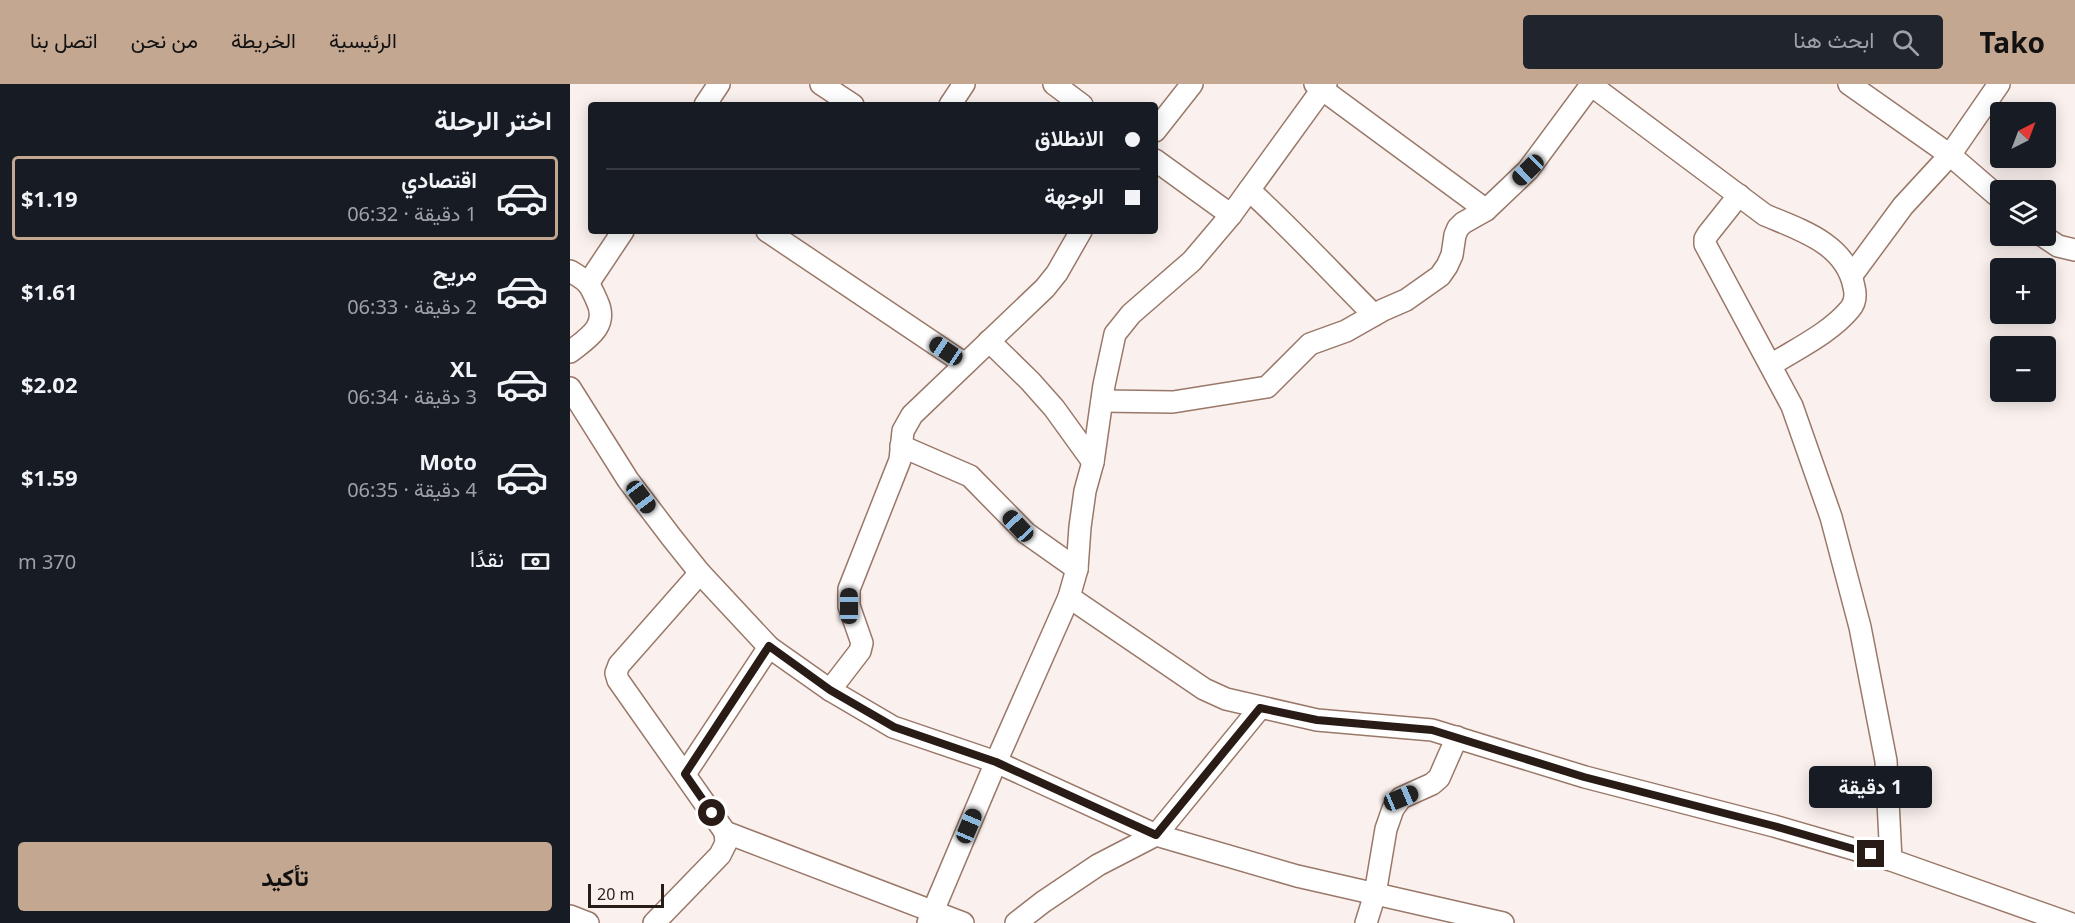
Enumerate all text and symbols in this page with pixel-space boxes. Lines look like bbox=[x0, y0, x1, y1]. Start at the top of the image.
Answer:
search box bbox=[1523, 15, 1943, 69]
text: Tako bbox=[1979, 23, 2045, 61]
text: ابحث هنا bbox=[1793, 24, 1874, 54]
text: اتصل بنا bbox=[30, 26, 98, 54]
text: من نحن bbox=[131, 26, 198, 54]
text: الخريطة bbox=[231, 26, 296, 54]
text: الرئيسية bbox=[329, 26, 397, 54]
icon: search bbox=[1889, 26, 1922, 59]
text: اختر الرحلة bbox=[434, 101, 552, 138]
north arrow bbox=[1990, 102, 2056, 168]
map controls bbox=[1990, 102, 2056, 402]
text: الانطلاق bbox=[1035, 122, 1104, 152]
car bbox=[1509, 151, 1547, 189]
text: اقتصادي bbox=[401, 164, 477, 194]
icon: car bbox=[495, 171, 549, 225]
text: الوجهة bbox=[1044, 180, 1104, 210]
button: layers bbox=[1990, 180, 2056, 246]
text: $1.19 bbox=[21, 183, 78, 213]
text: 1 دقيقة · 06:32 bbox=[347, 200, 477, 227]
text: مريح bbox=[433, 257, 477, 287]
button: + bbox=[1990, 258, 2056, 324]
icon: car bbox=[495, 264, 549, 318]
text: $1.61 bbox=[21, 276, 78, 306]
text: 2 دقيقة · 06:33 bbox=[347, 293, 477, 320]
car bbox=[926, 333, 966, 369]
button: − bbox=[1990, 336, 2056, 402]
text: XL bbox=[450, 353, 477, 383]
icon: car bbox=[495, 357, 549, 411]
text: $2.02 bbox=[21, 369, 78, 399]
text: 3 دقيقة · 06:34 bbox=[347, 383, 477, 410]
text: Moto bbox=[419, 446, 477, 476]
icon: car bbox=[495, 450, 549, 504]
text: $1.59 bbox=[21, 462, 78, 492]
text: 4 دقيقة · 06:35 bbox=[347, 476, 477, 503]
car bbox=[623, 477, 659, 517]
car bbox=[999, 507, 1037, 545]
text: نقدًا bbox=[470, 543, 504, 573]
icon: cash bbox=[519, 545, 552, 578]
text: 370 m bbox=[18, 548, 76, 575]
car bbox=[840, 588, 858, 624]
callout: 1 دقيقة bbox=[1810, 767, 1932, 809]
text: 1 دقيقة bbox=[1839, 773, 1902, 800]
car bbox=[1381, 783, 1421, 813]
route start bbox=[698, 799, 725, 826]
car bbox=[954, 806, 984, 846]
route end bbox=[1857, 840, 1884, 867]
button: تأكيد bbox=[18, 842, 552, 911]
scale bar bbox=[588, 881, 664, 908]
text: 20 m bbox=[597, 883, 634, 905]

